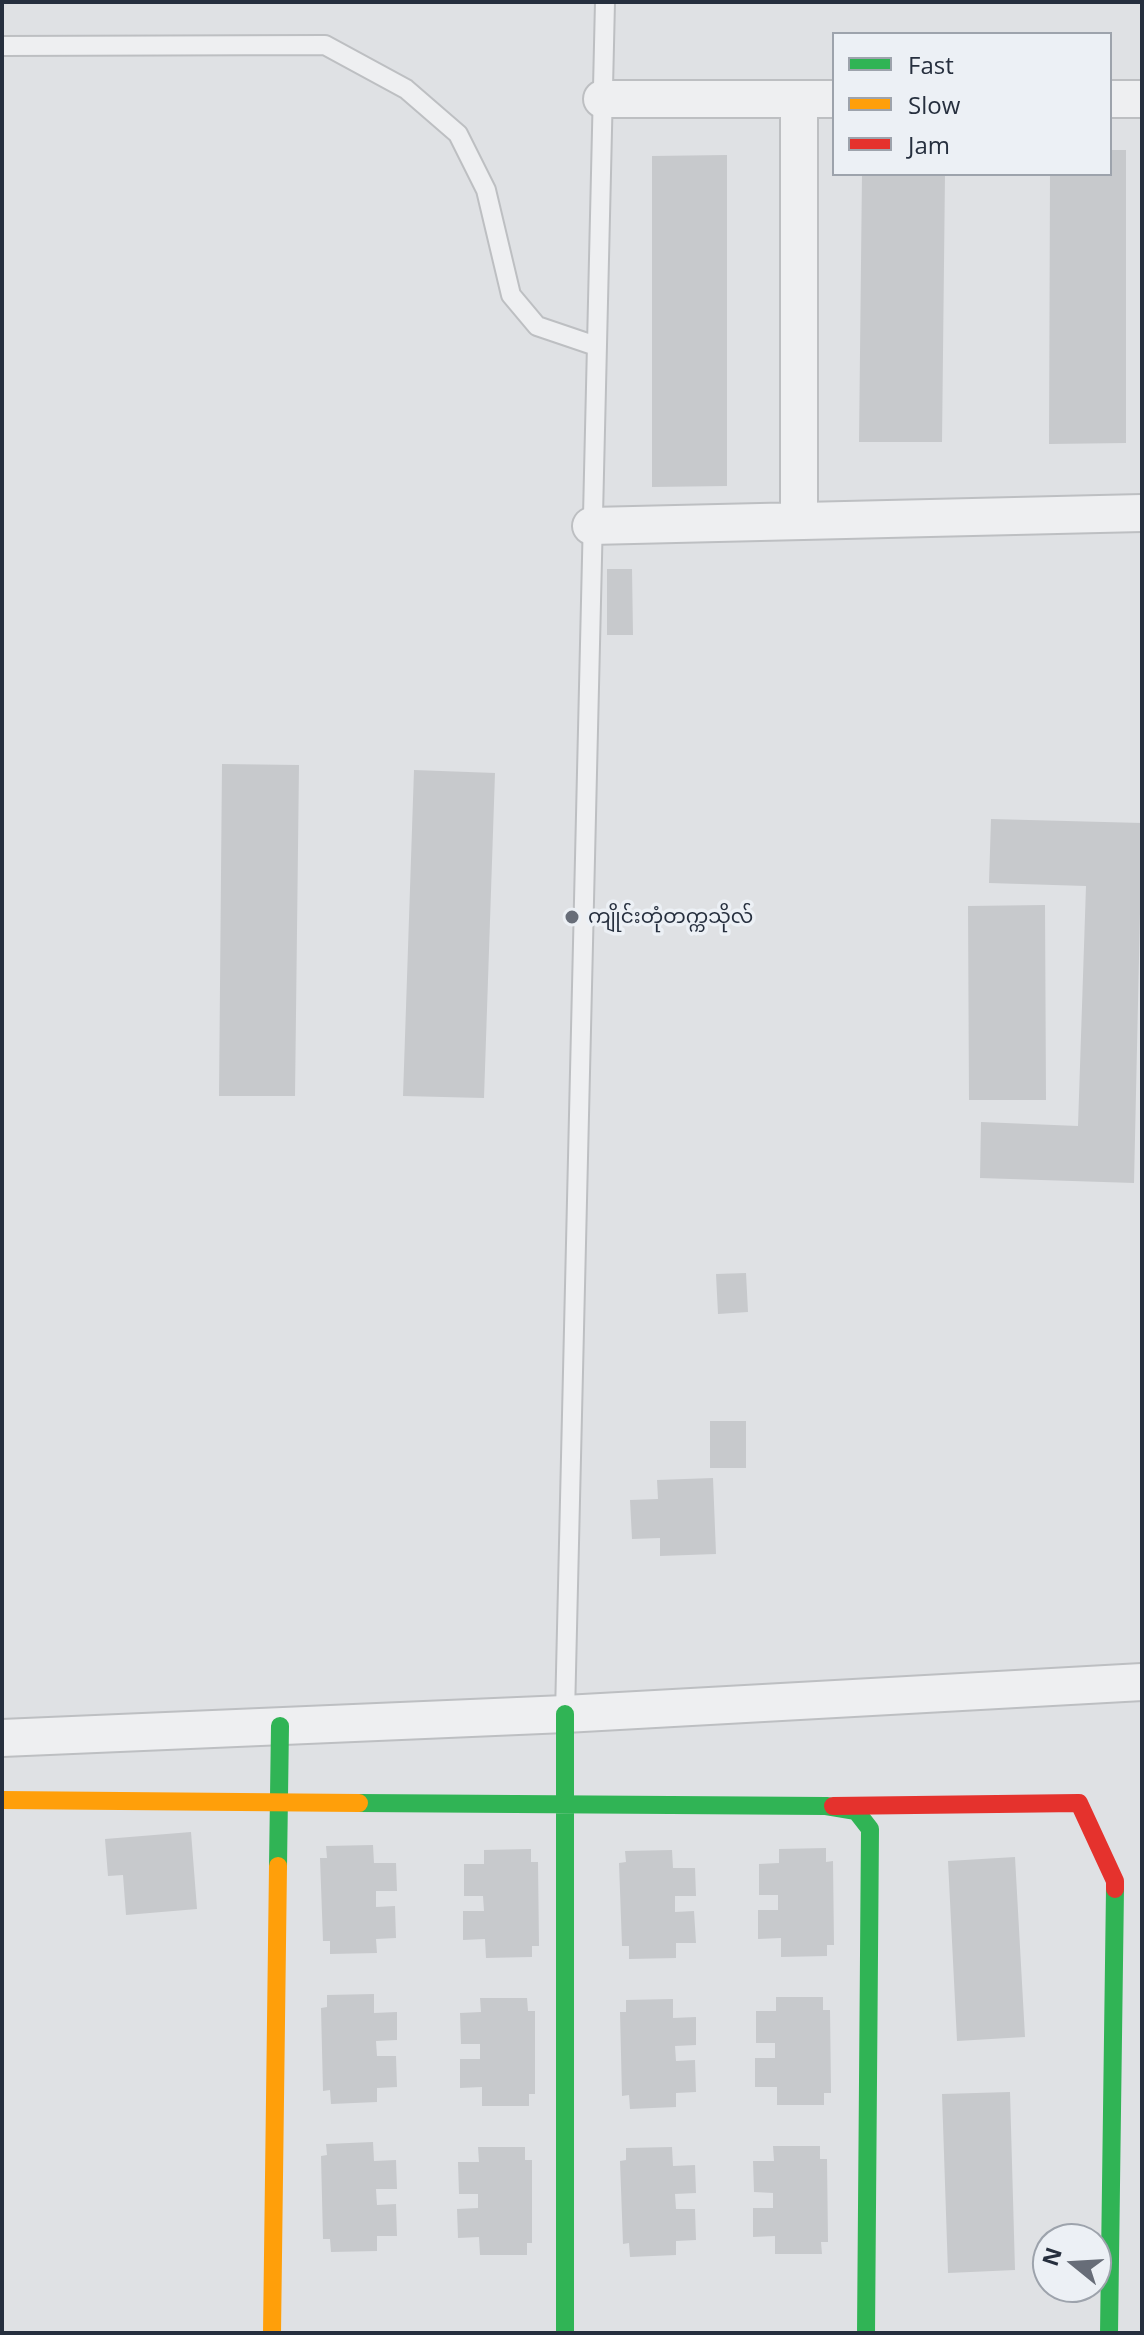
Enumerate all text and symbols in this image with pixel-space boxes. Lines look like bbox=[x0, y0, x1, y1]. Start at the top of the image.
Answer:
legend bbox=[832, 32, 1112, 176]
text: Fast bbox=[908, 48, 954, 81]
text: Slow bbox=[908, 88, 960, 121]
text: Jam bbox=[908, 128, 950, 161]
place label: ကျိုင်းတုံတက္ကသိုလ် bbox=[588, 905, 753, 929]
marker: ကျိုင်းတုံတက္ကသိုလ် bbox=[563, 908, 581, 926]
north arrow bbox=[1032, 2223, 1112, 2303]
text: N bbox=[1034, 2243, 1068, 2269]

